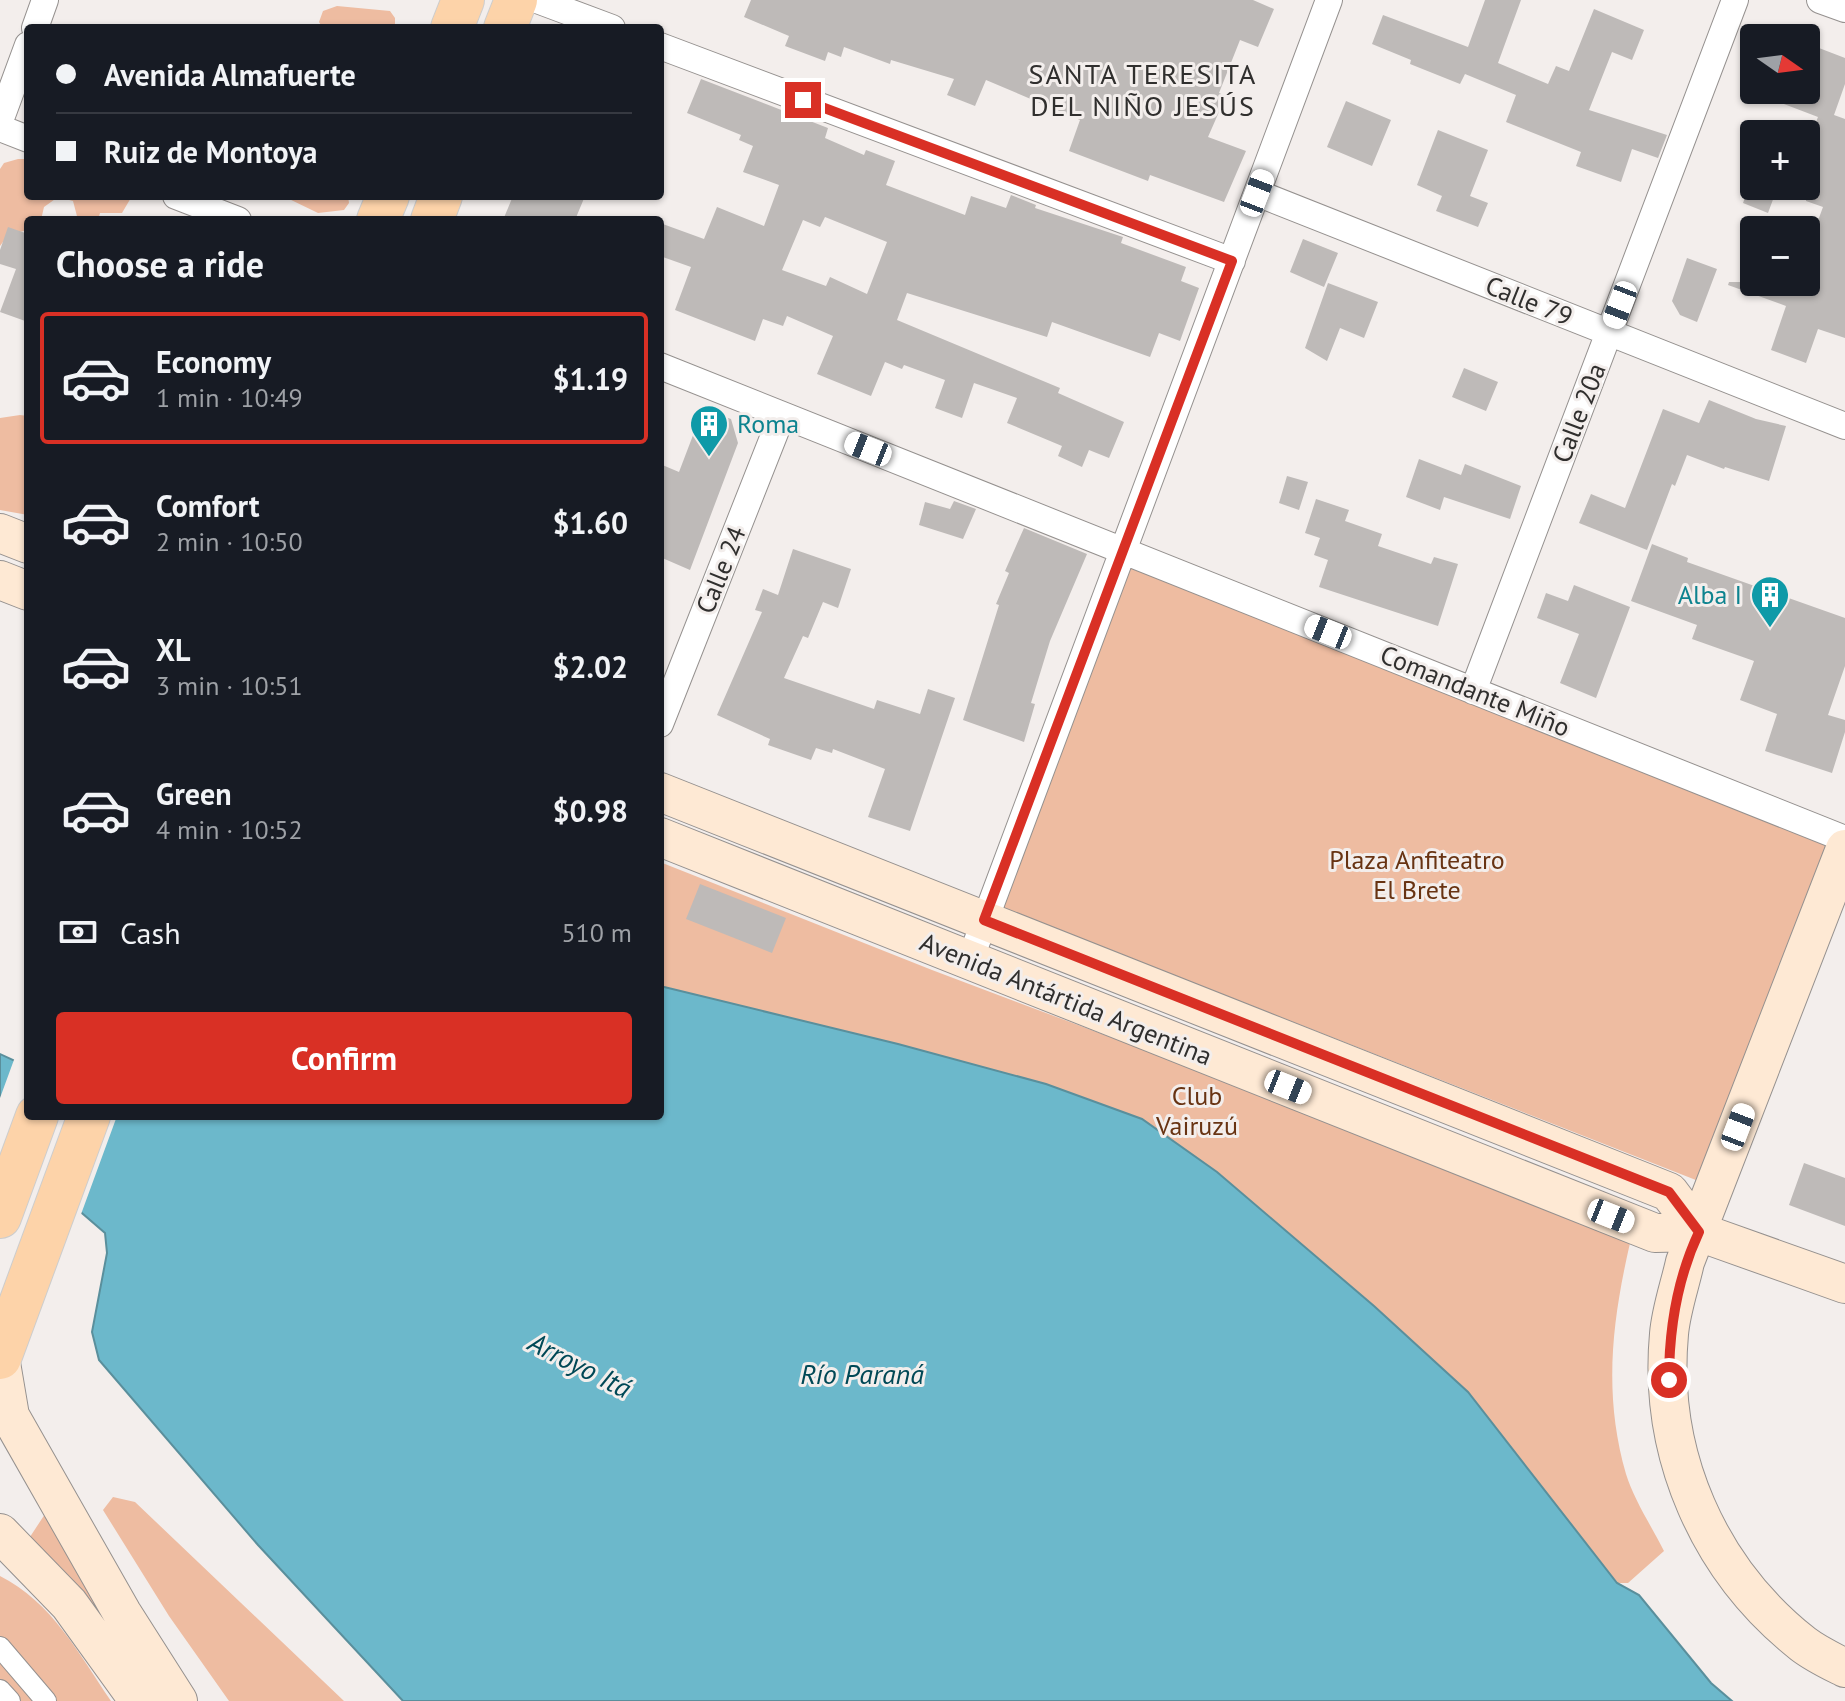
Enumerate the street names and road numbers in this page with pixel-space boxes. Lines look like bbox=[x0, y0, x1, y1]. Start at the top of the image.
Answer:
street label: Calle 79 bbox=[1481, 268, 1578, 333]
street label: Calle 20a bbox=[1545, 358, 1613, 467]
street label: Calle 24 bbox=[688, 521, 753, 618]
street label: Comandante Miño bbox=[1376, 637, 1575, 744]
street label: Avenida Antártida Argentina bbox=[915, 925, 1217, 1072]

